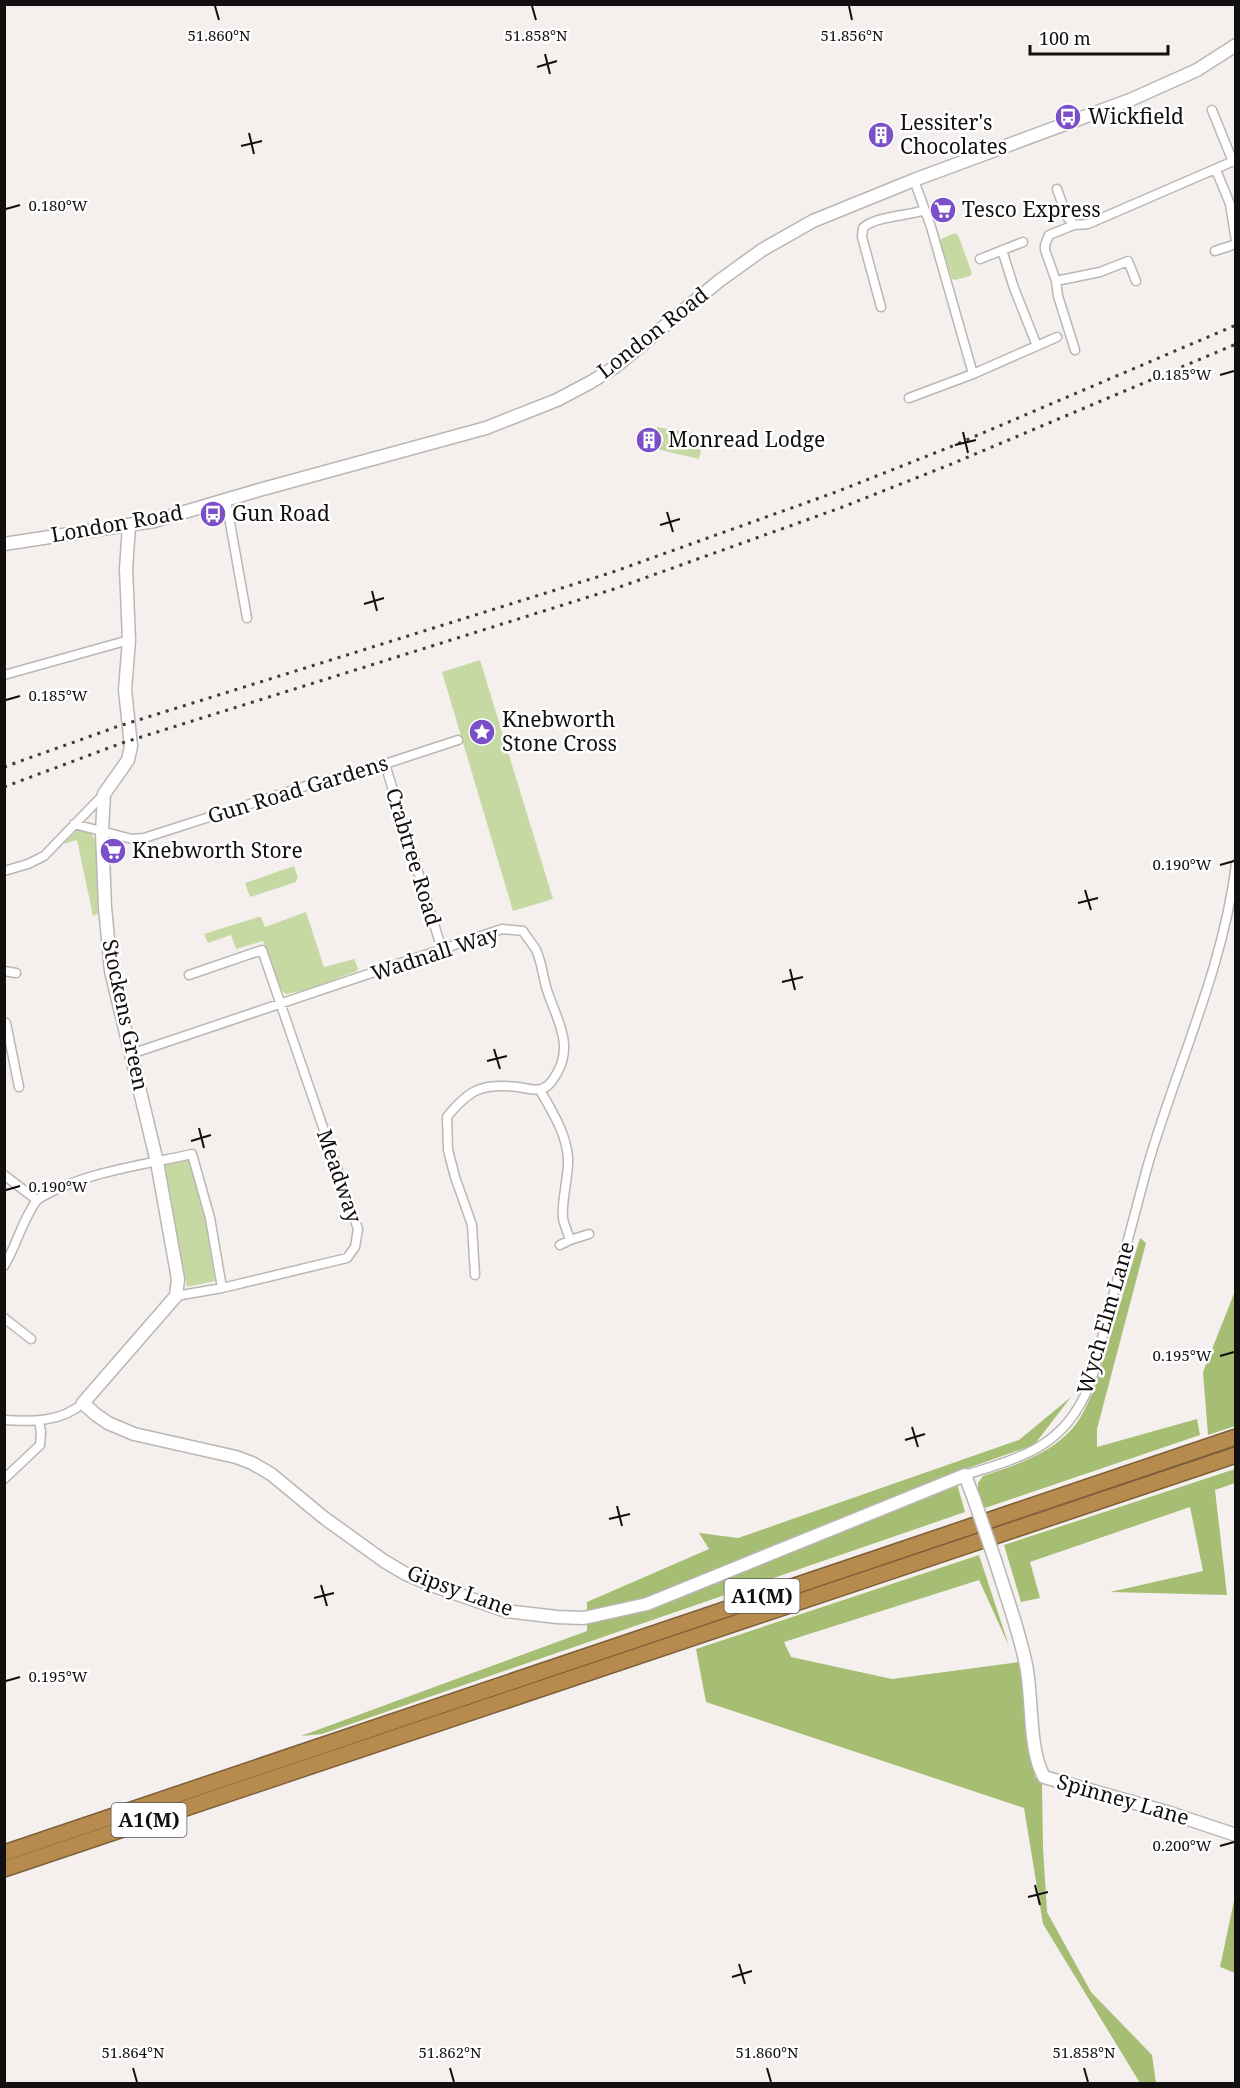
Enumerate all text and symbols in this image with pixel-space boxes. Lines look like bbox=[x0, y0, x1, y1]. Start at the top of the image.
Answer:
scale bar bbox=[1030, 18, 1168, 56]
text: 51.860°N bbox=[187, 25, 251, 45]
text: 51.858°N bbox=[504, 25, 568, 45]
text: 51.856°N bbox=[820, 25, 884, 45]
text: 100 m bbox=[1039, 26, 1091, 50]
bus stop icon: Wickfield bbox=[1053, 102, 1083, 132]
place label: Wickfield bbox=[1088, 102, 1184, 130]
place label: Lessiter's Chocolates bbox=[900, 108, 1007, 160]
building icon: Lessiter's Chocolates bbox=[866, 120, 896, 150]
text: 0.180°W bbox=[29, 195, 88, 215]
supermarket icon: Tesco Express bbox=[928, 195, 958, 225]
place label: Tesco Express bbox=[962, 195, 1101, 223]
street label: London Road bbox=[591, 280, 714, 384]
text: 0.185°W bbox=[1153, 364, 1212, 384]
building icon: Monread Lodge bbox=[634, 425, 664, 455]
place label: Monread Lodge bbox=[668, 425, 825, 453]
street label: London Road bbox=[49, 498, 185, 548]
bus stop icon: Gun Road bbox=[198, 499, 228, 529]
place label: Gun Road bbox=[232, 499, 330, 527]
text: 0.185°W bbox=[29, 685, 88, 705]
place label: Knebworth Stone Cross bbox=[502, 705, 617, 757]
place icon: Knebworth Stone Cross bbox=[467, 717, 497, 747]
street label: Gun Road Gardens bbox=[204, 748, 391, 830]
street label: Crabtree Road bbox=[380, 784, 448, 929]
supermarket icon: Knebworth Store bbox=[98, 836, 128, 866]
place label: Knebworth Store bbox=[132, 836, 303, 864]
text: 0.190°W bbox=[1153, 854, 1212, 874]
street label: Wadnall Way bbox=[367, 919, 502, 987]
street label: Stockens Green bbox=[96, 937, 156, 1093]
street label: Meadway bbox=[311, 1125, 369, 1226]
text: 0.190°W bbox=[29, 1176, 88, 1196]
street label: Wych Elm Lane bbox=[1070, 1238, 1140, 1397]
text: 0.195°W bbox=[1153, 1345, 1212, 1365]
street label: Gipsy Lane bbox=[403, 1558, 517, 1622]
road number: A1(M) bbox=[724, 1579, 800, 1613]
text: 0.195°W bbox=[29, 1666, 88, 1686]
street label: Spinney Lane bbox=[1054, 1767, 1193, 1831]
road number: A1(M) bbox=[112, 1803, 186, 1837]
text: 0.200°W bbox=[1153, 1835, 1212, 1855]
text: 51.864°N bbox=[101, 2042, 165, 2062]
text: 51.862°N bbox=[418, 2042, 482, 2062]
text: 51.860°N bbox=[735, 2042, 799, 2062]
text: 51.858°N bbox=[1052, 2042, 1116, 2062]

